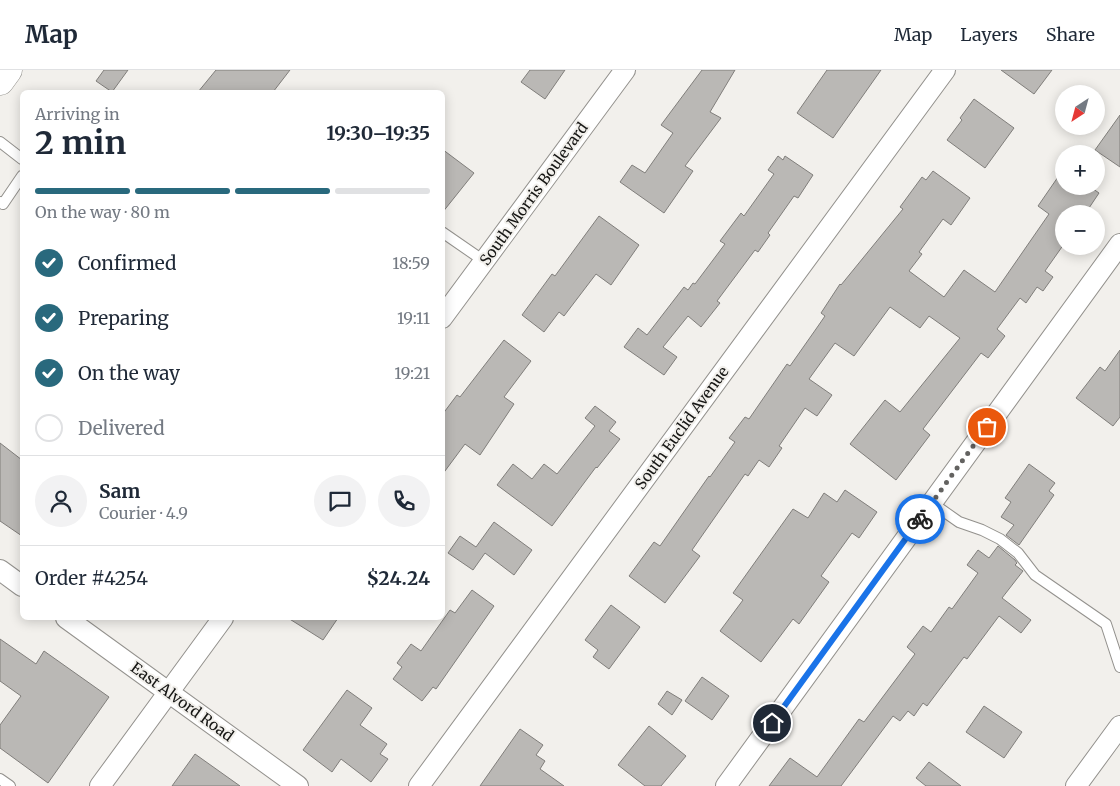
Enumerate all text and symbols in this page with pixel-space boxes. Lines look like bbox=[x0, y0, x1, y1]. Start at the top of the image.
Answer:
text: Map bbox=[25, 19, 78, 50]
text: Map bbox=[894, 23, 932, 46]
text: Layers bbox=[960, 23, 1018, 46]
text: Share bbox=[1046, 23, 1095, 46]
north arrow bbox=[1055, 85, 1105, 135]
map controls bbox=[1055, 85, 1105, 255]
text: Arriving in bbox=[35, 104, 120, 124]
street label: South Morris Boulevard bbox=[475, 119, 592, 269]
text: 19:30–19:35 bbox=[326, 121, 430, 145]
text: 2 min bbox=[35, 123, 126, 163]
button: + bbox=[1055, 145, 1105, 195]
text: On the way · 80 m bbox=[35, 202, 170, 222]
button: − bbox=[1055, 205, 1105, 255]
icon: check bbox=[35, 249, 63, 277]
text: Confirmed bbox=[78, 251, 176, 275]
text: 18:59 bbox=[392, 253, 430, 273]
icon: check bbox=[35, 304, 63, 332]
text: Preparing bbox=[78, 306, 169, 330]
text: 19:11 bbox=[397, 308, 430, 328]
icon: check bbox=[35, 359, 63, 387]
text: On the way bbox=[78, 361, 180, 385]
street label: South Euclid Avenue bbox=[631, 362, 733, 493]
text: 19:21 bbox=[394, 363, 430, 383]
pin bbox=[966, 406, 1008, 448]
icon: bag bbox=[973, 413, 1001, 441]
text: Delivered bbox=[78, 416, 165, 440]
button: person bbox=[35, 475, 87, 527]
button: chat bbox=[314, 475, 366, 527]
button: phone bbox=[378, 475, 430, 527]
text: Sam bbox=[99, 479, 140, 503]
courier bbox=[895, 494, 945, 544]
text: Courier · 4.9 bbox=[99, 503, 188, 523]
icon: bike bbox=[906, 505, 934, 533]
text: Order #4254 bbox=[35, 566, 148, 590]
text: $24.24 bbox=[366, 566, 430, 590]
street label: East Alvord Road bbox=[127, 658, 237, 745]
pin bbox=[751, 702, 793, 744]
icon: home bbox=[758, 709, 786, 737]

